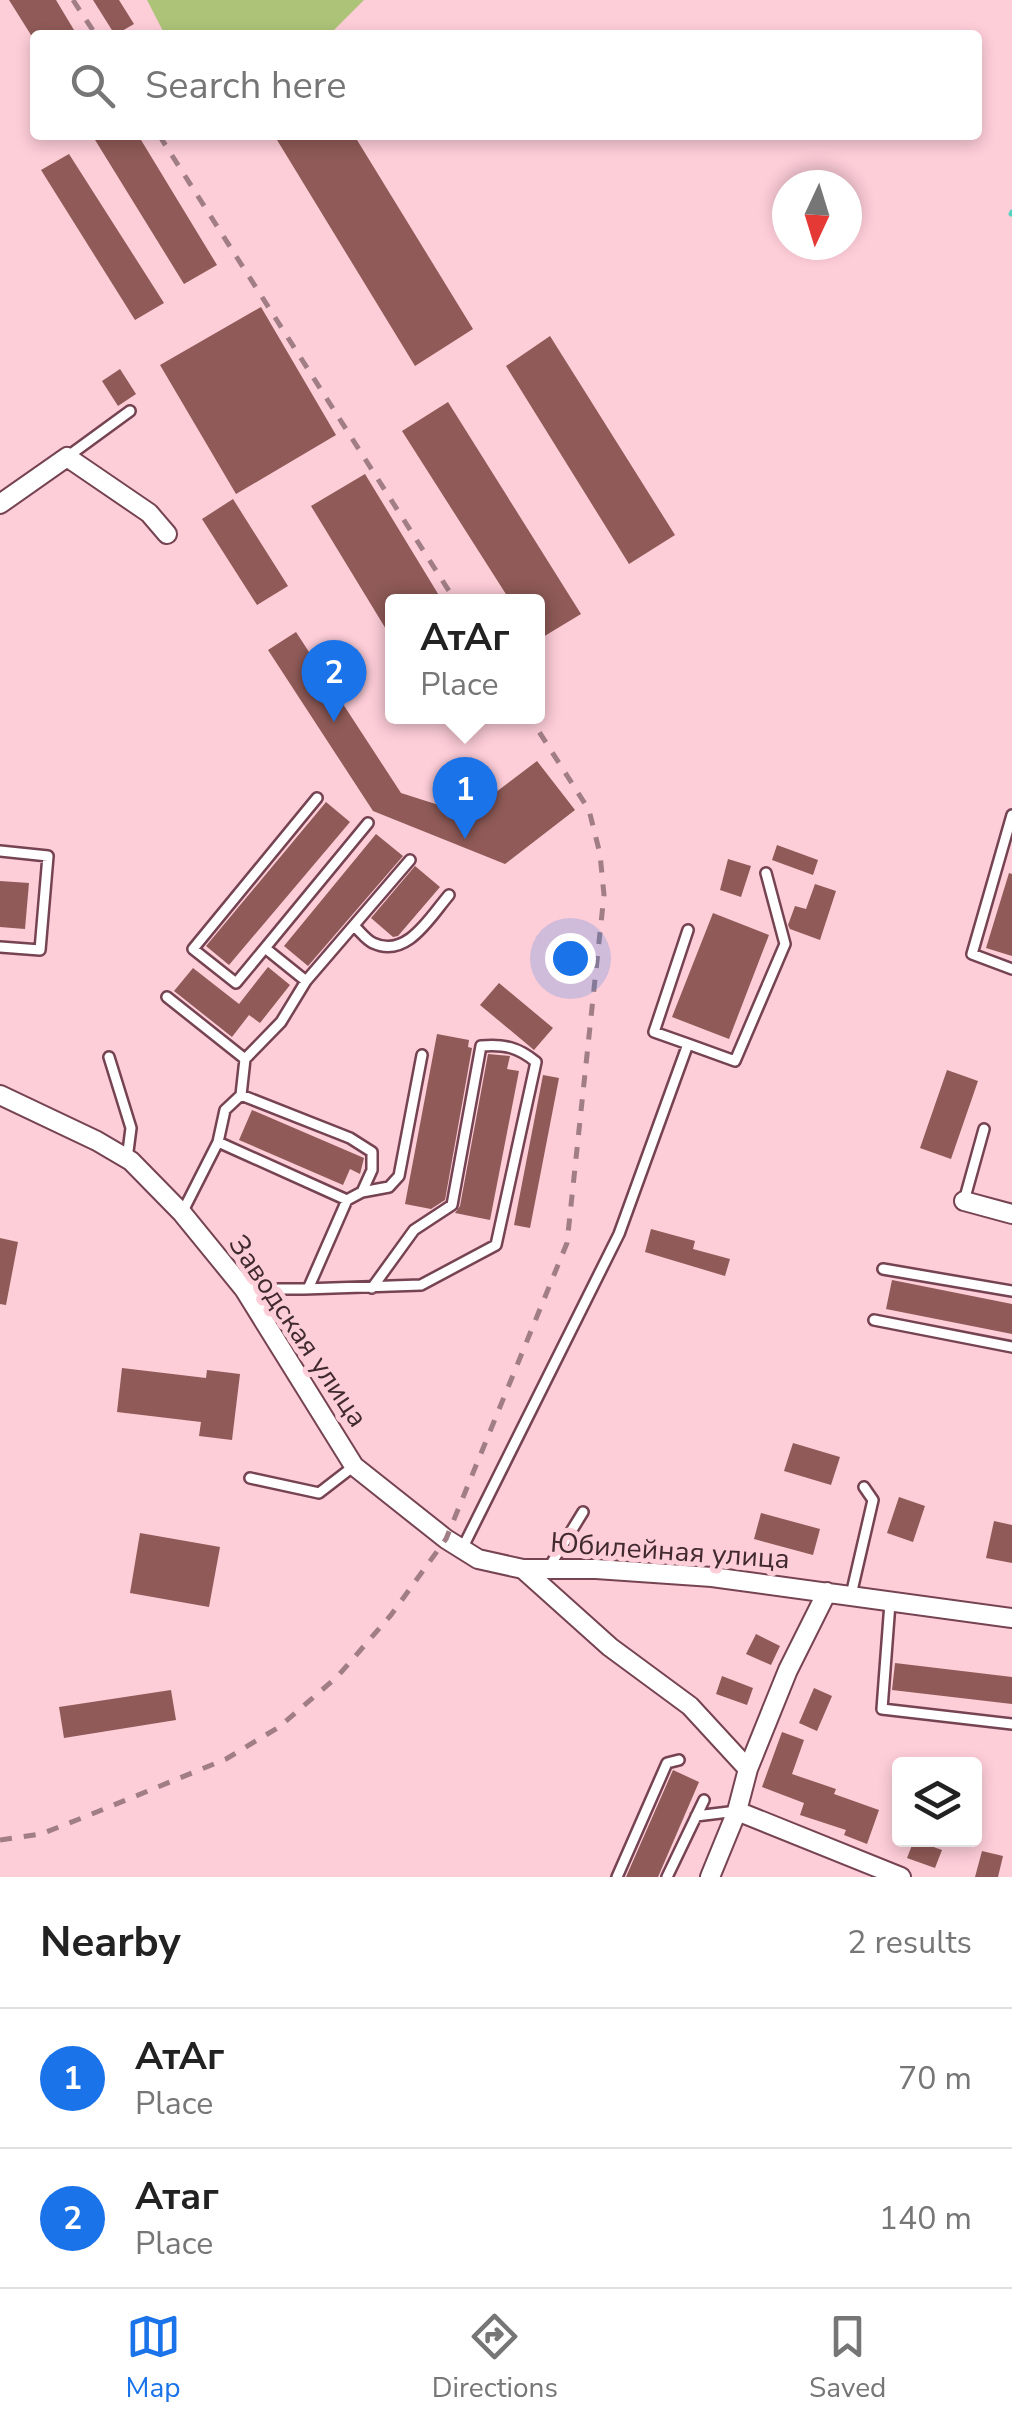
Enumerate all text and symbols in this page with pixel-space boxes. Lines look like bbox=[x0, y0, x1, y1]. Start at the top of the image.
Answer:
search box bbox=[30, 30, 982, 140]
icon: search bbox=[65, 58, 120, 113]
text: Search here bbox=[145, 60, 346, 111]
north arrow bbox=[772, 170, 862, 260]
popup bbox=[385, 594, 545, 724]
text: АтАг bbox=[420, 612, 510, 663]
pin: 2 bbox=[302, 640, 366, 722]
text: Place bbox=[420, 663, 499, 706]
pin: 1 bbox=[432, 756, 498, 839]
your location bbox=[545, 933, 596, 984]
street label: Заводская улица bbox=[220, 1227, 376, 1435]
street label: Юбилейная улица bbox=[549, 1524, 791, 1578]
map controls bbox=[892, 1757, 982, 1847]
button: layers bbox=[892, 1757, 982, 1847]
text: Nearby bbox=[40, 1914, 181, 1971]
text: 2 results bbox=[847, 1921, 972, 1964]
text: АтАг bbox=[135, 2031, 224, 2082]
text: 1 bbox=[63, 2057, 82, 2100]
text: 70 m bbox=[898, 2057, 972, 2100]
text: Place bbox=[135, 2082, 213, 2125]
text: Атаг bbox=[135, 2171, 219, 2222]
text: 2 bbox=[63, 2197, 82, 2240]
text: 140 m bbox=[879, 2197, 972, 2240]
text: Place bbox=[135, 2222, 213, 2265]
tab: Map bbox=[126, 2309, 181, 2407]
tab: Directions bbox=[432, 2309, 558, 2407]
tab: Saved bbox=[809, 2309, 886, 2407]

